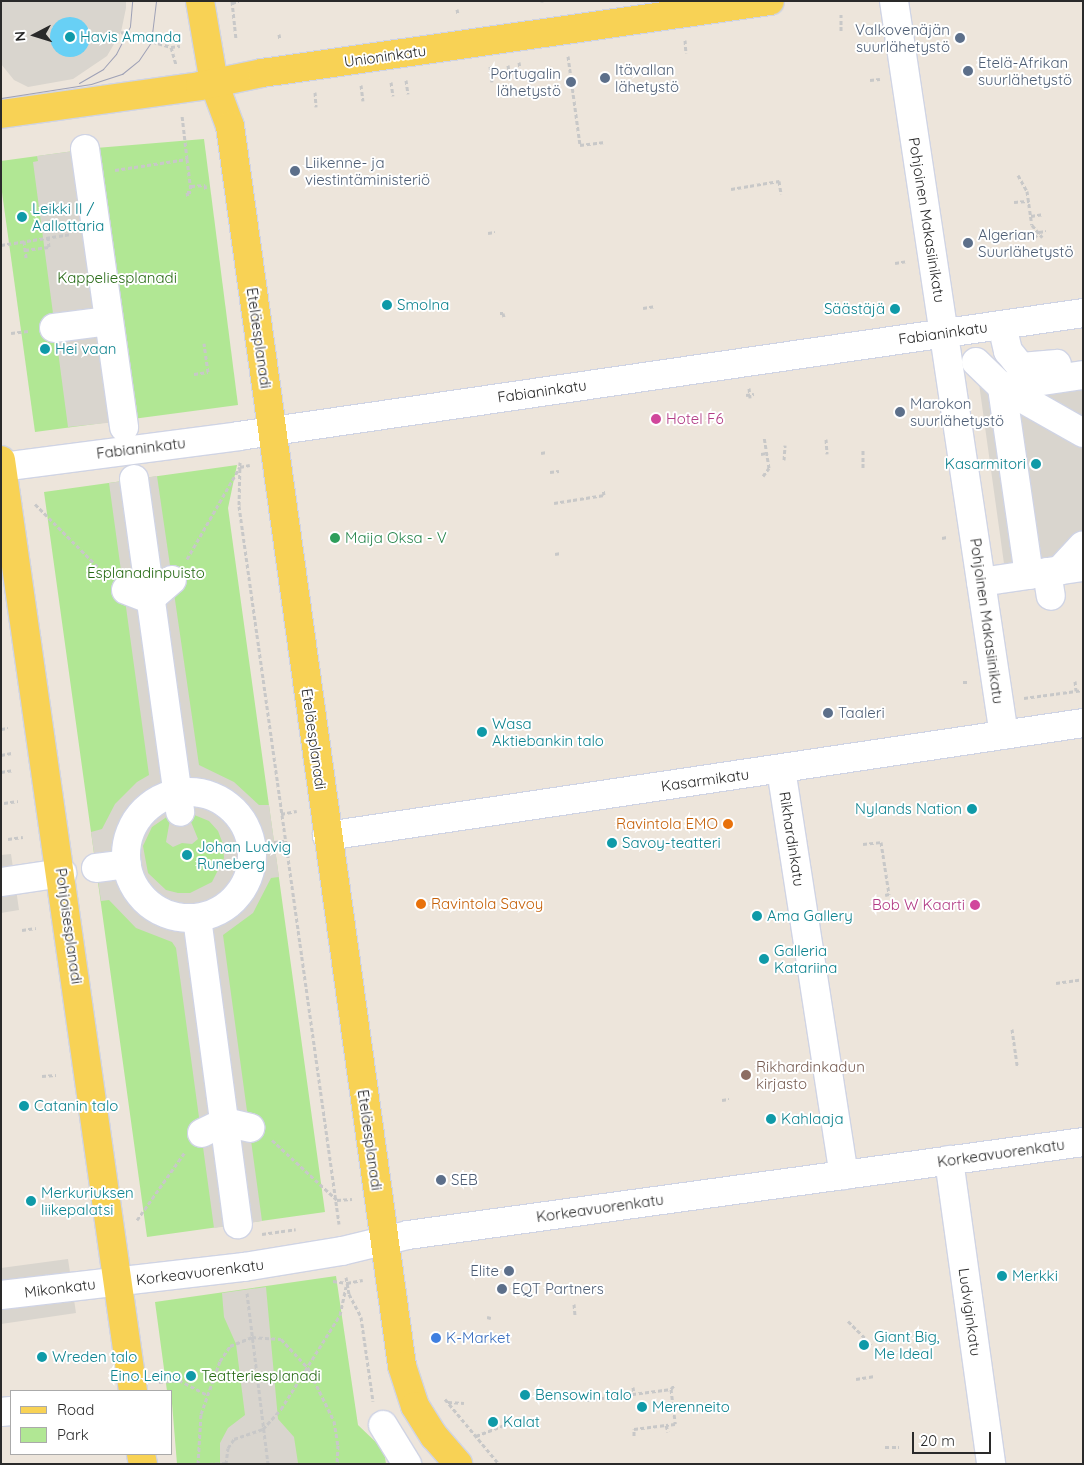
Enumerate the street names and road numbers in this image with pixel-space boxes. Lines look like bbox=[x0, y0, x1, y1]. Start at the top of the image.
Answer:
street label: Unioninkatu bbox=[343, 41, 427, 71]
street label: Pohjoinen Makasiinikatu bbox=[905, 136, 949, 304]
street label: Eteläesplanadi bbox=[243, 286, 275, 390]
street label: Fabianinkatu bbox=[897, 318, 989, 348]
street label: Fabianinkatu bbox=[496, 376, 588, 406]
street label: Fabianinkatu bbox=[95, 434, 187, 462]
street label: Pohjoinen Makasiinikatu bbox=[966, 537, 1008, 705]
street label: Eteläesplanadi bbox=[298, 687, 330, 791]
street label: Kasarmikatu bbox=[660, 765, 750, 795]
street label: Rikhardinkatu bbox=[776, 790, 808, 888]
street label: Pohjoisesplanadi bbox=[52, 867, 86, 985]
street label: Eteläesplanadi bbox=[354, 1088, 386, 1192]
street label: Korkeavuorenkatu bbox=[936, 1135, 1066, 1171]
street label: Korkeavuorenkatu bbox=[535, 1190, 665, 1226]
street label: Korkeavuorenkatu bbox=[135, 1255, 265, 1289]
street label: Ludviginkatu bbox=[955, 1267, 985, 1357]
street label: Mikonkatu bbox=[23, 1275, 97, 1301]

